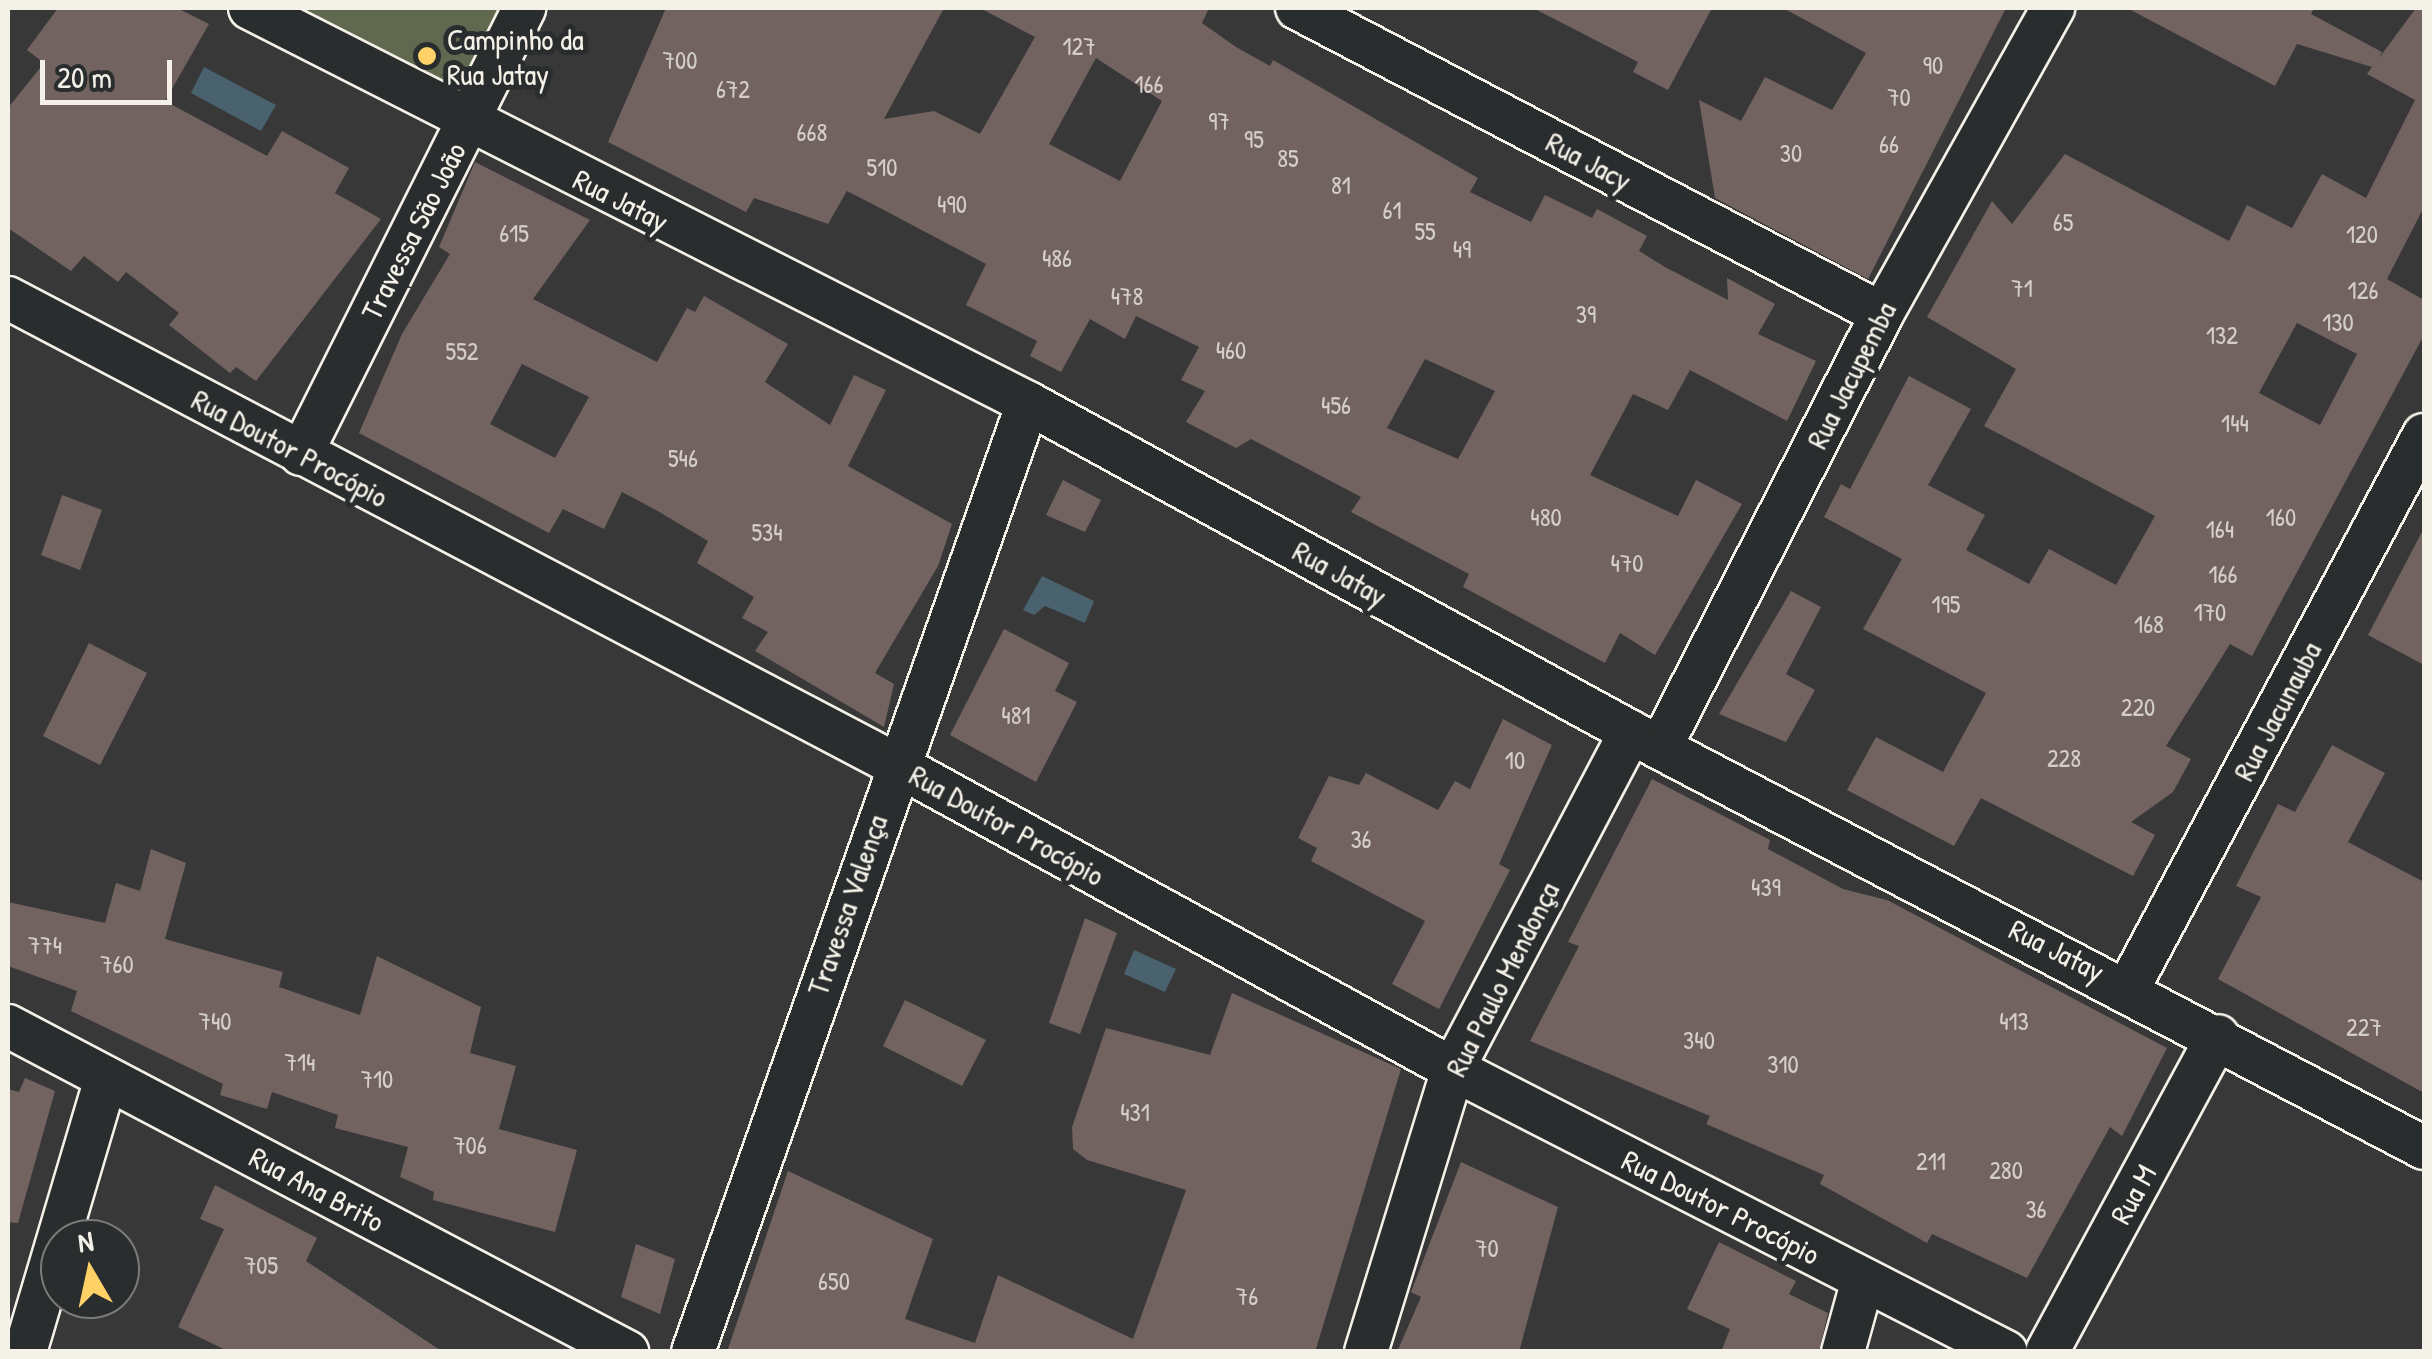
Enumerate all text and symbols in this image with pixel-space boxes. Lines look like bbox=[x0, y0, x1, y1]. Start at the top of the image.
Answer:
place label: Campinho da Rua Jatay bbox=[447, 21, 584, 92]
house number: 127 bbox=[1062, 31, 1096, 61]
scale bar bbox=[45, 40, 178, 102]
marker: Campinho da Rua Jatay bbox=[416, 45, 438, 67]
house number: 700 bbox=[663, 45, 697, 75]
house number: 90 bbox=[1923, 50, 1943, 80]
text: 20 m bbox=[57, 57, 112, 97]
house number: 166 bbox=[1134, 69, 1164, 99]
house number: 672 bbox=[716, 74, 750, 104]
house number: 70 bbox=[1887, 82, 1911, 112]
house number: 97 bbox=[1208, 106, 1230, 136]
house number: 668 bbox=[797, 117, 827, 147]
house number: 95 bbox=[1244, 124, 1264, 154]
street label: Rua Jacy bbox=[1540, 124, 1638, 198]
house number: 66 bbox=[1879, 129, 1899, 159]
street label: Travessa São João bbox=[353, 136, 473, 326]
house number: 30 bbox=[1780, 138, 1802, 168]
house number: 85 bbox=[1277, 143, 1299, 173]
house number: 510 bbox=[867, 152, 897, 182]
street label: Rua Jatay bbox=[567, 161, 675, 239]
house number: 81 bbox=[1331, 170, 1351, 200]
house number: 490 bbox=[937, 189, 967, 219]
house number: 61 bbox=[1382, 195, 1402, 225]
house number: 65 bbox=[2053, 207, 2073, 237]
house number: 55 bbox=[1414, 216, 1436, 246]
house number: 615 bbox=[499, 218, 529, 248]
house number: 120 bbox=[2346, 219, 2378, 249]
house number: 49 bbox=[1453, 234, 1471, 264]
house number: 486 bbox=[1042, 243, 1072, 273]
house number: 71 bbox=[2011, 273, 2033, 303]
house number: 126 bbox=[2348, 275, 2378, 305]
house number: 478 bbox=[1111, 281, 1143, 311]
street label: Rua Jacupemba bbox=[1799, 296, 1903, 454]
house number: 39 bbox=[1576, 299, 1596, 329]
house number: 130 bbox=[2322, 307, 2354, 337]
house number: 132 bbox=[2206, 320, 2238, 350]
house number: 460 bbox=[1216, 335, 1246, 365]
house number: 552 bbox=[446, 336, 478, 366]
street label: Rua Doutor Procópio bbox=[186, 381, 394, 515]
house number: 456 bbox=[1321, 390, 1351, 420]
house number: 144 bbox=[2221, 408, 2249, 438]
house number: 546 bbox=[668, 443, 698, 473]
house number: 480 bbox=[1530, 502, 1562, 532]
house number: 160 bbox=[2266, 502, 2296, 532]
house number: 164 bbox=[2206, 514, 2234, 544]
house number: 534 bbox=[751, 517, 783, 547]
street label: Rua Jatay bbox=[1287, 533, 1393, 613]
house number: 470 bbox=[1611, 548, 1643, 578]
house number: 166 bbox=[2208, 559, 2238, 589]
house number: 195 bbox=[1932, 589, 1960, 619]
house number: 170 bbox=[2194, 597, 2226, 627]
house number: 168 bbox=[2134, 609, 2164, 639]
street label: Rua Jacunauba bbox=[2225, 635, 2329, 787]
house number: 220 bbox=[2121, 692, 2155, 722]
house number: 481 bbox=[1001, 700, 1031, 730]
house number: 228 bbox=[2047, 743, 2081, 773]
house number: 10 bbox=[1505, 745, 1525, 775]
street label: Rua Doutor Procópio bbox=[903, 757, 1111, 893]
street label: Travessa Valença bbox=[799, 810, 895, 1000]
house number: 36 bbox=[1350, 824, 1372, 854]
house number: 439 bbox=[1751, 872, 1781, 902]
street label: Rua Paulo Mendonça bbox=[1437, 876, 1567, 1082]
street label: Rua Jatay bbox=[2003, 911, 2111, 989]
house number: 774 bbox=[28, 930, 62, 960]
house number: 760 bbox=[100, 949, 134, 979]
house number: 740 bbox=[199, 1006, 231, 1036]
house number: 413 bbox=[1999, 1006, 2029, 1036]
house number: 227 bbox=[2346, 1012, 2382, 1042]
house number: 340 bbox=[1683, 1025, 1715, 1055]
house number: 714 bbox=[285, 1047, 315, 1077]
house number: 310 bbox=[1767, 1049, 1799, 1079]
house number: 710 bbox=[361, 1064, 393, 1094]
house number: 431 bbox=[1120, 1097, 1150, 1127]
house number: 706 bbox=[453, 1130, 487, 1160]
street label: Rua Ana Brito bbox=[244, 1139, 390, 1239]
street label: Rua Doutor Procópio bbox=[1616, 1142, 1826, 1272]
house number: 211 bbox=[1916, 1146, 1946, 1176]
house number: 280 bbox=[1989, 1155, 2023, 1185]
street label: Rua M bbox=[2102, 1158, 2164, 1230]
house number: 36 bbox=[2025, 1194, 2047, 1224]
north arrow bbox=[40, 1219, 140, 1319]
text: N bbox=[75, 1221, 96, 1261]
house number: 70 bbox=[1475, 1233, 1499, 1263]
house number: 705 bbox=[244, 1250, 278, 1280]
house number: 650 bbox=[818, 1266, 850, 1296]
house number: 76 bbox=[1236, 1281, 1258, 1311]

